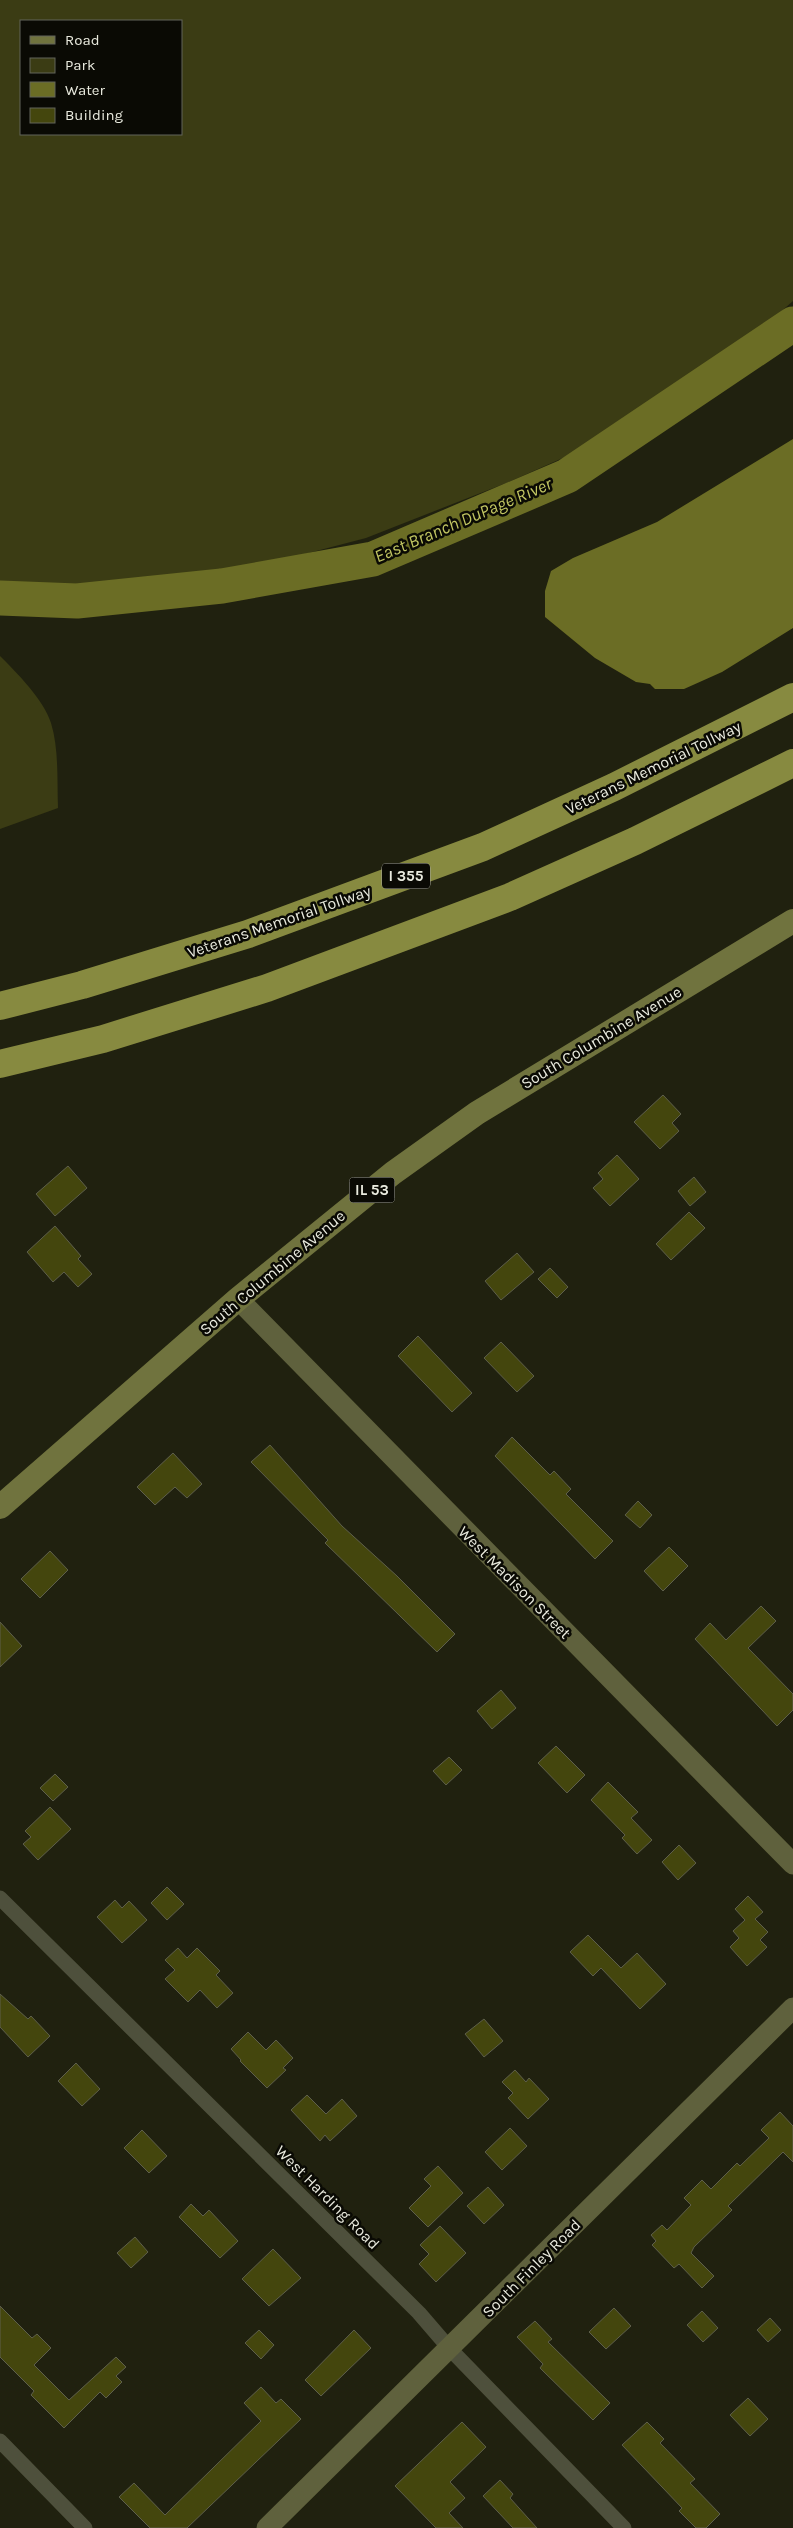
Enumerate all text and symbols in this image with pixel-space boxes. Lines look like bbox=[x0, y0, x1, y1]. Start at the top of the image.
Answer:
legend bbox=[20, 20, 182, 135]
text: Road bbox=[65, 31, 100, 49]
text: Park bbox=[65, 56, 95, 74]
text: Water bbox=[65, 81, 106, 99]
text: Building bbox=[65, 106, 123, 124]
water label: East Branch DuPage River bbox=[371, 472, 556, 567]
street label: Veterans Memorial Tollway bbox=[562, 716, 745, 818]
road number: I 355 bbox=[382, 864, 430, 888]
street label: Veterans Memorial Tollway bbox=[185, 881, 374, 962]
street label: South Columbine Avenue bbox=[518, 982, 685, 1093]
road number: IL 53 bbox=[350, 1178, 394, 1202]
street label: South Columbine Avenue bbox=[196, 1206, 349, 1339]
street label: West Madison Street bbox=[454, 1522, 575, 1643]
street label: West Harding Road bbox=[272, 2141, 384, 2253]
street label: South Finley Road bbox=[478, 2215, 584, 2321]

